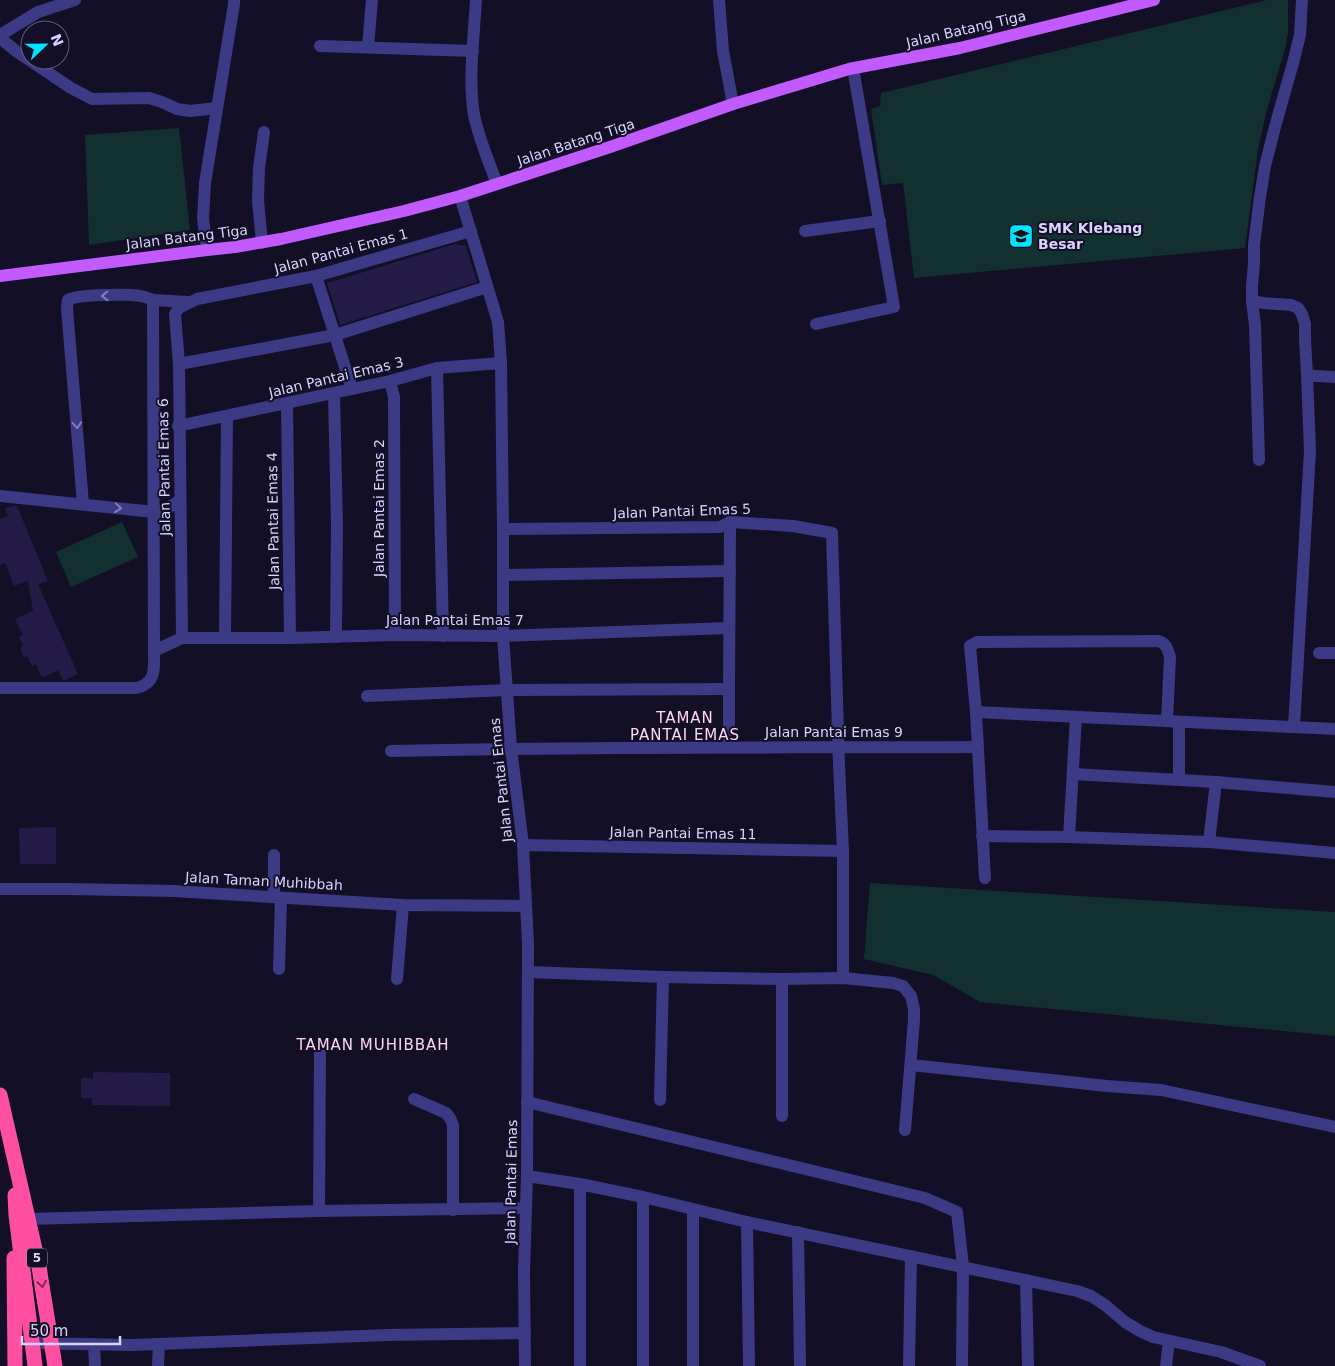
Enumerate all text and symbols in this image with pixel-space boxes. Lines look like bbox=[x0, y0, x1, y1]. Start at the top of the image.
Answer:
street label: Jalan Batang Tiga bbox=[904, 7, 1027, 51]
north arrow bbox=[20, 20, 70, 70]
text: N bbox=[47, 32, 67, 49]
street label: Jalan Batang Tiga bbox=[514, 115, 637, 169]
place label: SMK Klebang Besar bbox=[1038, 220, 1142, 252]
street label: Jalan Batang Tiga bbox=[124, 222, 249, 253]
school or university icon: SMK Klebang Besar bbox=[1008, 223, 1034, 249]
street label: Jalan Pantai Emas 1 bbox=[271, 225, 410, 277]
one-way arrow bbox=[100, 290, 108, 301]
street label: Jalan Pantai Emas 3 bbox=[266, 354, 405, 401]
street label: Jalan Pantai Emas 6 bbox=[155, 398, 173, 537]
one-way arrow bbox=[71, 421, 82, 429]
street label: Jalan Pantai Emas 2 bbox=[371, 439, 387, 578]
street label: Jalan Pantai Emas 4 bbox=[264, 452, 282, 591]
street label: Jalan Pantai Emas 5 bbox=[612, 501, 751, 521]
one-way arrow bbox=[115, 502, 123, 513]
street label: Jalan Pantai Emas 7 bbox=[385, 612, 524, 628]
district label: TAMAN PANTAI EMAS bbox=[630, 709, 740, 744]
street label: Jalan Pantai Emas bbox=[487, 717, 516, 844]
street label: Jalan Pantai Emas 9 bbox=[764, 724, 903, 740]
street label: Jalan Pantai Emas 11 bbox=[608, 824, 757, 842]
street label: Jalan Taman Muhibbah bbox=[184, 869, 343, 893]
district label: TAMAN MUHIBBAH bbox=[295, 1036, 450, 1054]
street label: Jalan Pantai Emas bbox=[502, 1120, 520, 1245]
road number: 5 bbox=[27, 1248, 47, 1268]
one-way arrow bbox=[36, 1281, 47, 1289]
scale bar bbox=[22, 1314, 120, 1346]
text: 50 m bbox=[30, 1322, 68, 1340]

